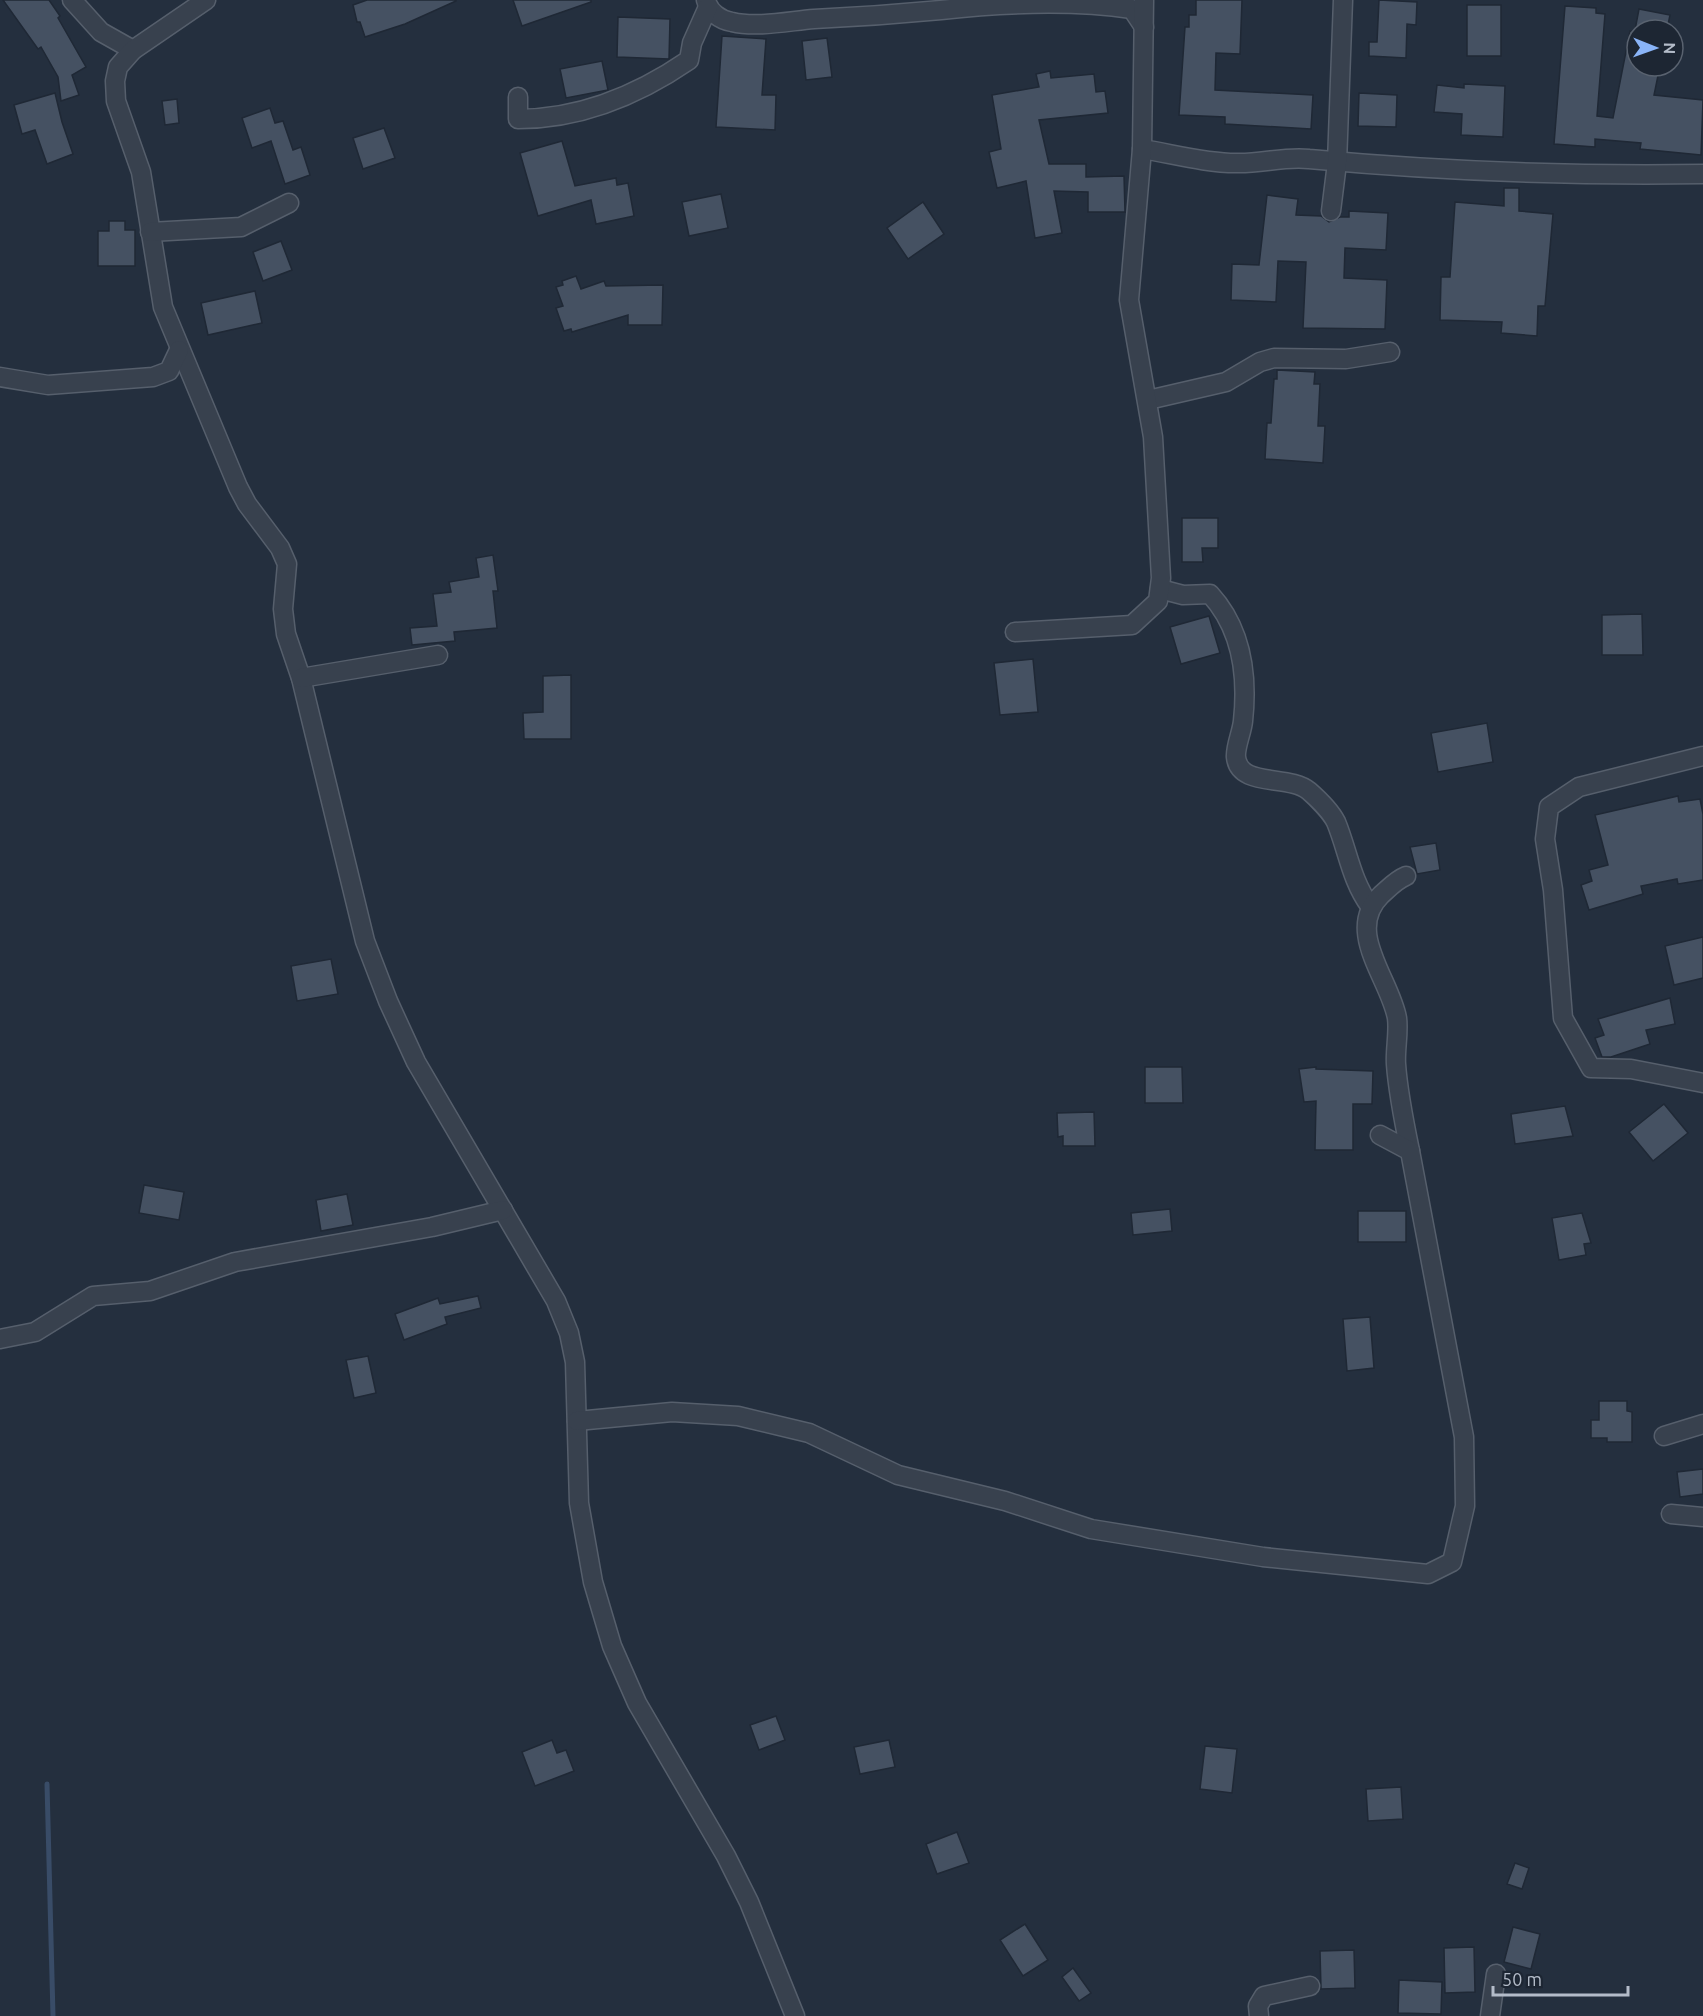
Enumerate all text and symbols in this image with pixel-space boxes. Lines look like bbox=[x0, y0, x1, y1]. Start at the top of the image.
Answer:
north arrow bbox=[1625, 18, 1685, 78]
text: N bbox=[1661, 42, 1679, 54]
scale bar bbox=[1493, 1959, 1628, 1997]
text: 50 m bbox=[1502, 1969, 1542, 1989]

